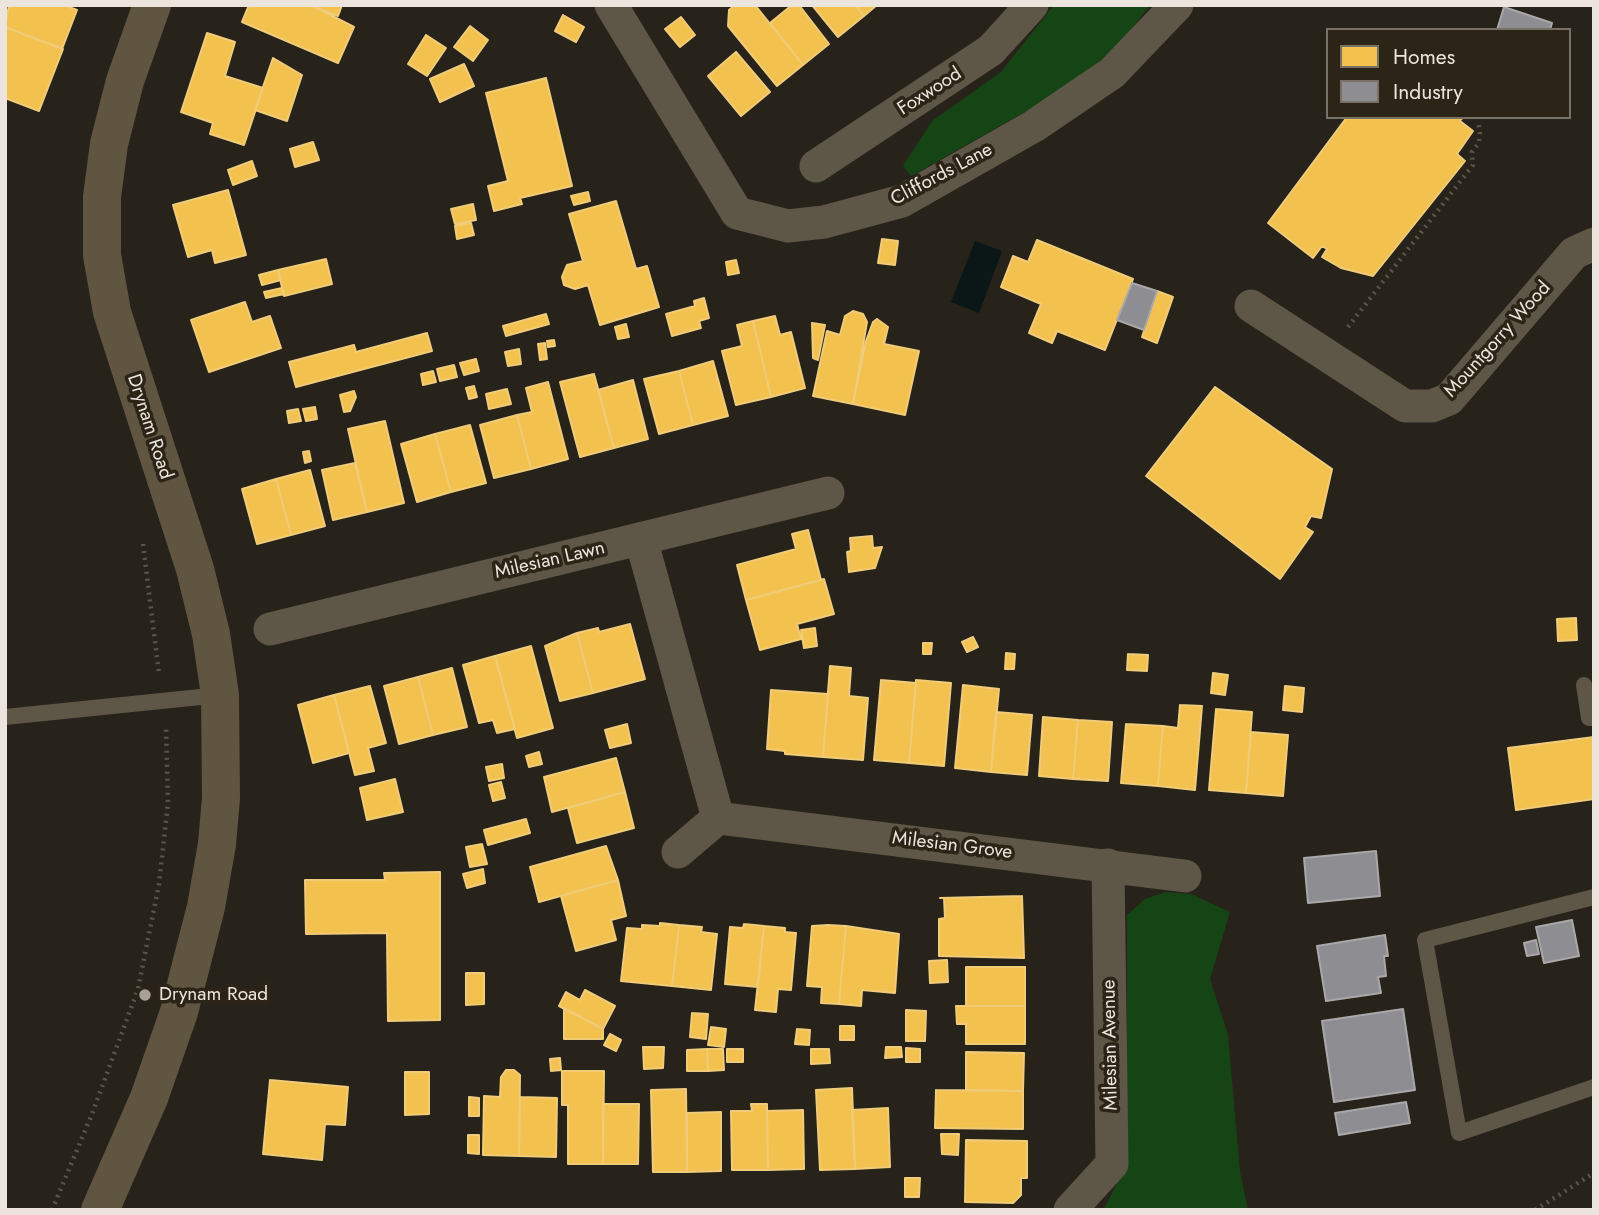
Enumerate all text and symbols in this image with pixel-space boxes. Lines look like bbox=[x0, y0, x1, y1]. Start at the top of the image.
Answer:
legend bbox=[1326, 28, 1571, 119]
text: Homes bbox=[1393, 42, 1455, 72]
street label: Foxwood bbox=[894, 63, 966, 121]
text: Industry bbox=[1393, 77, 1463, 107]
street label: Cliffords Lane bbox=[887, 139, 997, 211]
street label: Mountgorry Wood bbox=[1440, 277, 1556, 403]
street label: Drynam Road bbox=[121, 372, 177, 482]
street label: Milesian Lawn bbox=[493, 537, 607, 585]
street label: Milesian Grove bbox=[891, 827, 1013, 865]
street label: Milesian Avenue bbox=[1098, 979, 1124, 1111]
place label: Drynam Road bbox=[159, 984, 268, 1006]
marker: Drynam Road bbox=[137, 987, 153, 1003]

